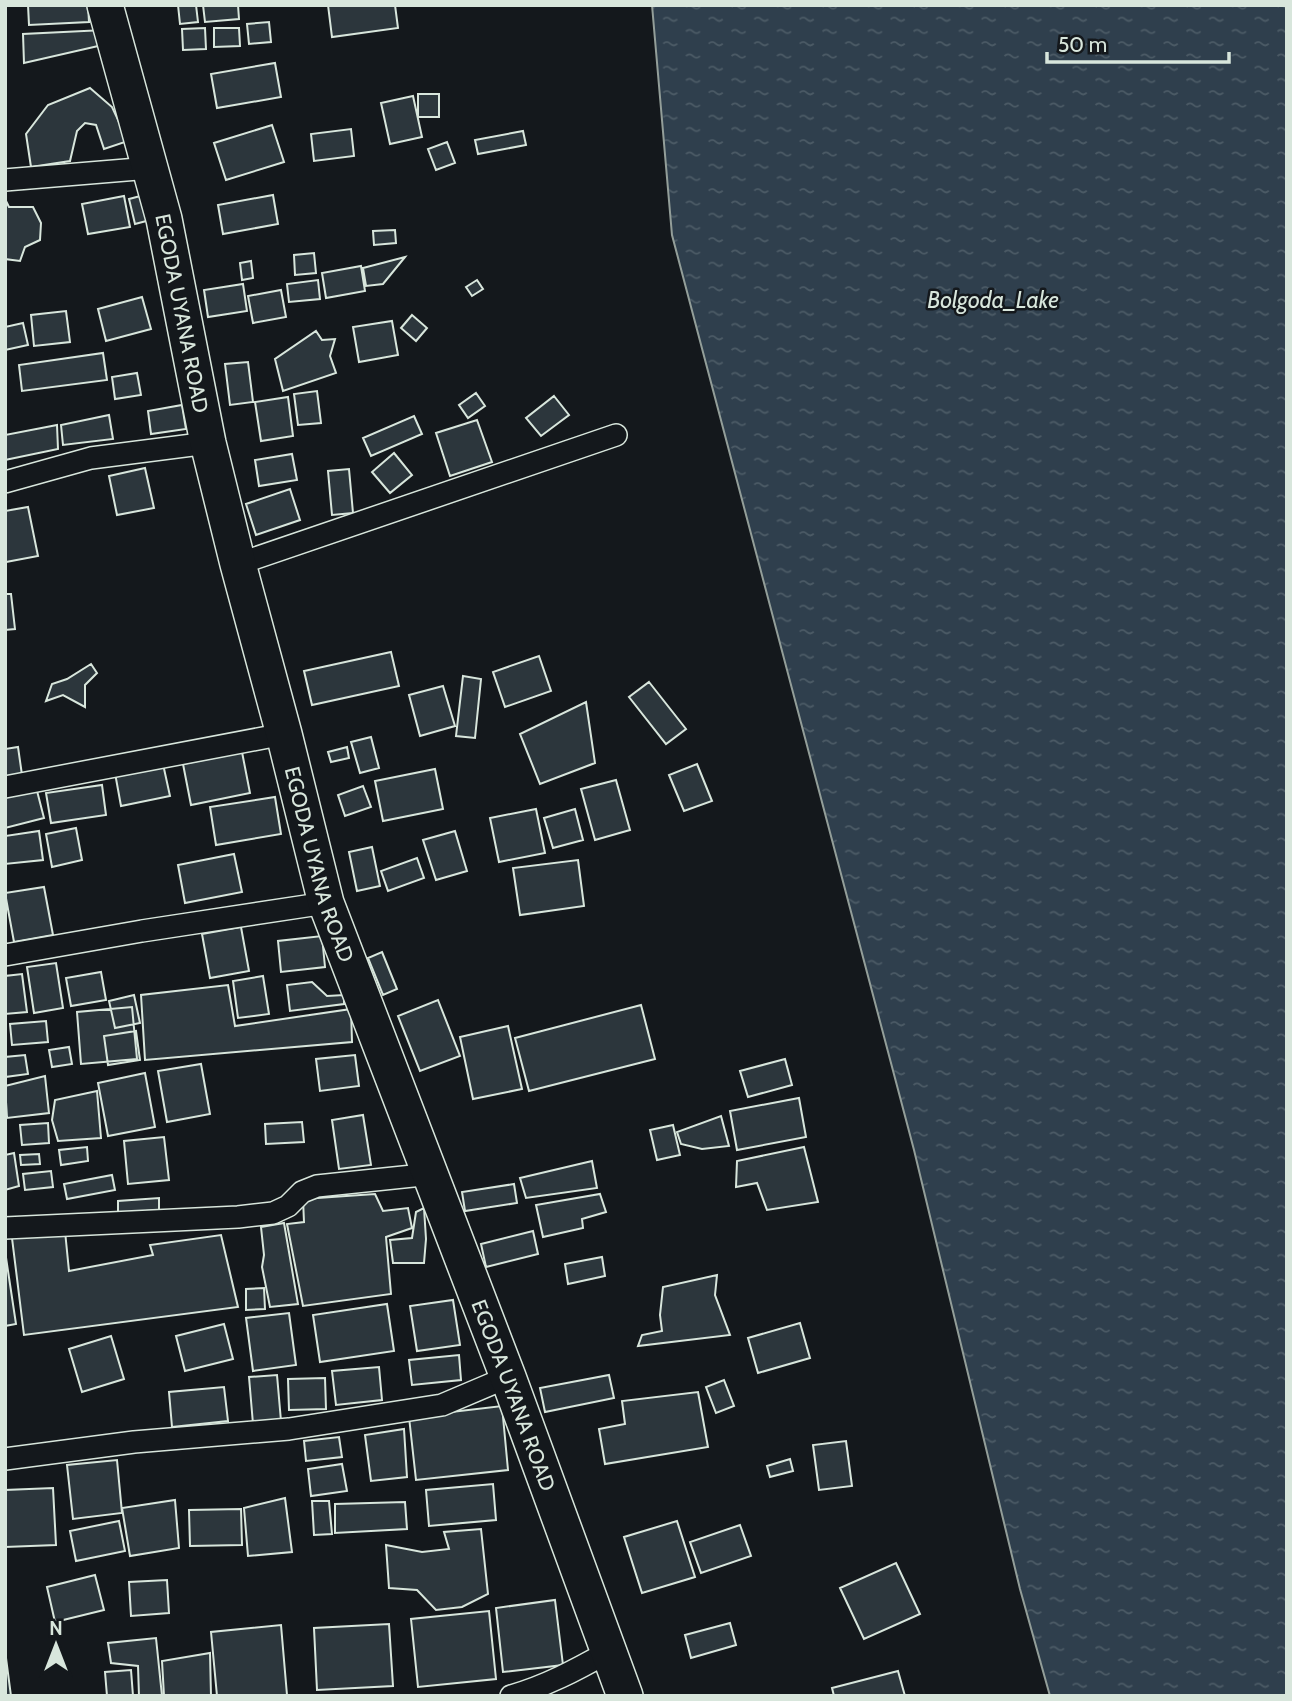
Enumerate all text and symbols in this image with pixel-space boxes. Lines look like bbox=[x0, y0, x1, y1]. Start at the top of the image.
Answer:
scale bar bbox=[1047, 21, 1229, 65]
text: 50 m bbox=[1058, 32, 1107, 57]
street label: EGODA UYANA ROAD bbox=[151, 211, 214, 415]
water label: Bolgoda_Lake bbox=[927, 286, 1059, 314]
street label: EGODA UYANA ROAD bbox=[280, 764, 360, 965]
street label: EGODA UYANA ROAD bbox=[467, 1296, 561, 1494]
north arrow bbox=[21, 1610, 91, 1680]
text: N bbox=[49, 1617, 63, 1640]

